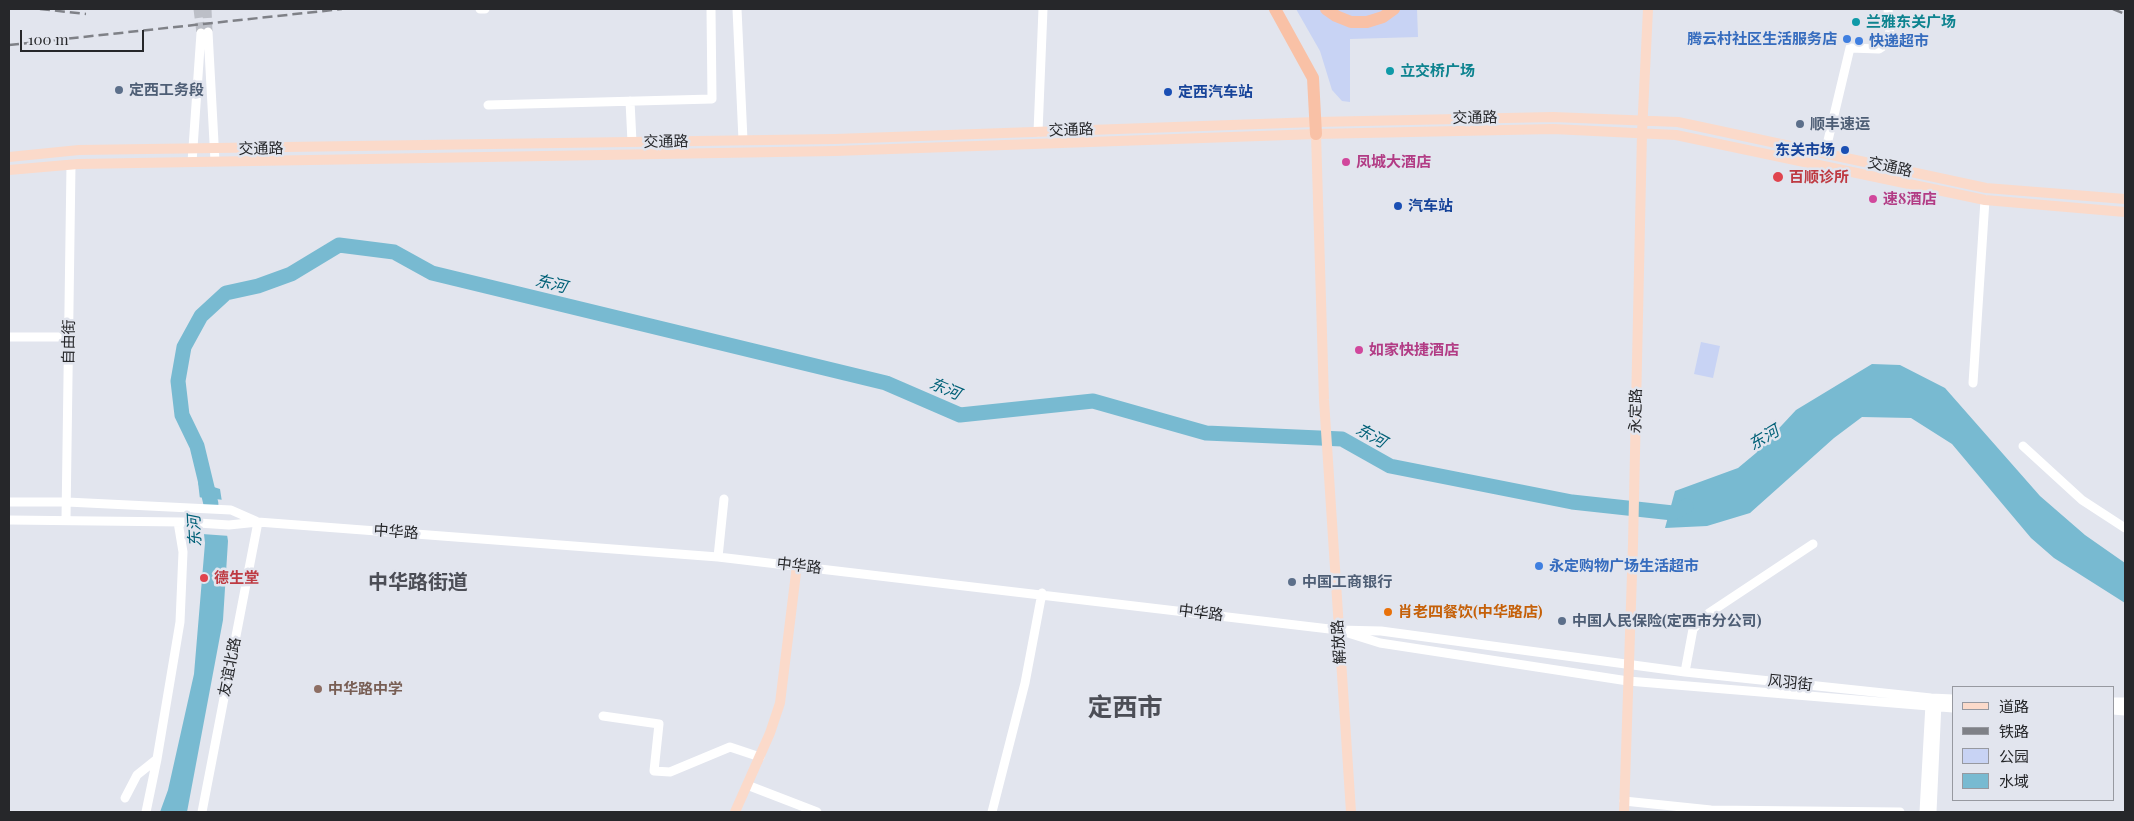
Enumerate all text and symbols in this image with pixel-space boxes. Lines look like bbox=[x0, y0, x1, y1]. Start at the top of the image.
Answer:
place label: 兰雅东关广场 bbox=[1866, 13, 1956, 31]
marker: 兰雅东关广场 bbox=[1850, 16, 1862, 28]
scale bar bbox=[22, 20, 146, 52]
text: 100 m bbox=[28, 29, 69, 49]
place label: 腾云村社区生活服务店 bbox=[1687, 30, 1837, 48]
place label: 快递超市 bbox=[1869, 32, 1929, 50]
marker: 腾云村社区生活服务店 bbox=[1841, 33, 1853, 45]
marker: 快递超市 bbox=[1853, 35, 1865, 47]
place label: 立交桥广场 bbox=[1400, 62, 1475, 80]
marker: 立交桥广场 bbox=[1384, 65, 1396, 77]
place label: 定西工务段 bbox=[129, 81, 204, 99]
place label: 定西汽车站 bbox=[1178, 83, 1253, 101]
marker: 定西工务段 bbox=[113, 84, 125, 96]
marker: 定西汽车站 bbox=[1162, 86, 1174, 98]
street label: 交通路 bbox=[1452, 109, 1498, 127]
place label: 顺丰速运 bbox=[1810, 115, 1870, 133]
marker: 顺丰速运 bbox=[1794, 118, 1806, 130]
street label: 交通路 bbox=[1048, 120, 1094, 140]
street label: 交通路 bbox=[643, 133, 689, 151]
street label: 交通路 bbox=[238, 140, 284, 158]
place label: 东关市场 bbox=[1775, 141, 1835, 159]
marker: 东关市场 bbox=[1839, 144, 1851, 156]
place label: 凤城大酒店 bbox=[1356, 153, 1431, 171]
street label: 交通路 bbox=[1866, 154, 1914, 180]
marker: 凤城大酒店 bbox=[1340, 156, 1352, 168]
place label: 百顺诊所 bbox=[1789, 168, 1849, 186]
marker: 百顺诊所 bbox=[1771, 170, 1785, 184]
place label: 速8酒店 bbox=[1883, 190, 1936, 208]
marker: 速8酒店 bbox=[1867, 193, 1879, 205]
place label: 汽车站 bbox=[1408, 197, 1453, 215]
marker: 汽车站 bbox=[1392, 200, 1404, 212]
water label: 东河 bbox=[533, 271, 569, 297]
street label: 自由街 bbox=[60, 319, 78, 365]
place label: 如家快捷酒店 bbox=[1369, 341, 1459, 359]
marker: 如家快捷酒店 bbox=[1353, 344, 1365, 356]
water label: 东河 bbox=[927, 374, 963, 404]
street label: 永定路 bbox=[1627, 388, 1645, 434]
water label: 东河 bbox=[1352, 420, 1390, 452]
water label: 东河 bbox=[1745, 422, 1783, 454]
water label: 东河 bbox=[185, 515, 205, 547]
street label: 中华路 bbox=[373, 521, 419, 543]
street label: 中华路 bbox=[776, 555, 822, 577]
place label: 永定购物广场生活超市 bbox=[1549, 557, 1699, 575]
marker: 永定购物广场生活超市 bbox=[1533, 560, 1545, 572]
place label: 德生堂 bbox=[214, 569, 259, 587]
district label: 中华路街道 bbox=[368, 571, 468, 595]
marker: 德生堂 bbox=[198, 572, 210, 584]
place label: 中国工商银行 bbox=[1302, 573, 1392, 591]
marker: 中国工商银行 bbox=[1286, 576, 1298, 588]
street label: 中华路 bbox=[1178, 601, 1224, 625]
place label: 肖老四餐饮(中华路店) bbox=[1398, 603, 1543, 621]
marker: 肖老四餐饮(中华路店) bbox=[1382, 606, 1394, 618]
place label: 中国人民保险(定西市分公司) bbox=[1572, 612, 1762, 630]
marker: 中国人民保险(定西市分公司) bbox=[1556, 615, 1568, 627]
street label: 解放路 bbox=[1328, 619, 1350, 665]
street label: 友谊北路 bbox=[215, 636, 245, 698]
street label: 风羽街 bbox=[1767, 672, 1813, 694]
place label: 中华路中学 bbox=[328, 680, 403, 698]
marker: 中华路中学 bbox=[312, 683, 324, 695]
legend bbox=[1952, 686, 2114, 801]
district label: 定西市 bbox=[1088, 693, 1162, 723]
text: 道路 bbox=[1999, 696, 2029, 716]
text: 铁路 bbox=[1999, 721, 2029, 741]
text: 公园 bbox=[1999, 746, 2029, 766]
text: 水域 bbox=[1999, 771, 2029, 791]

